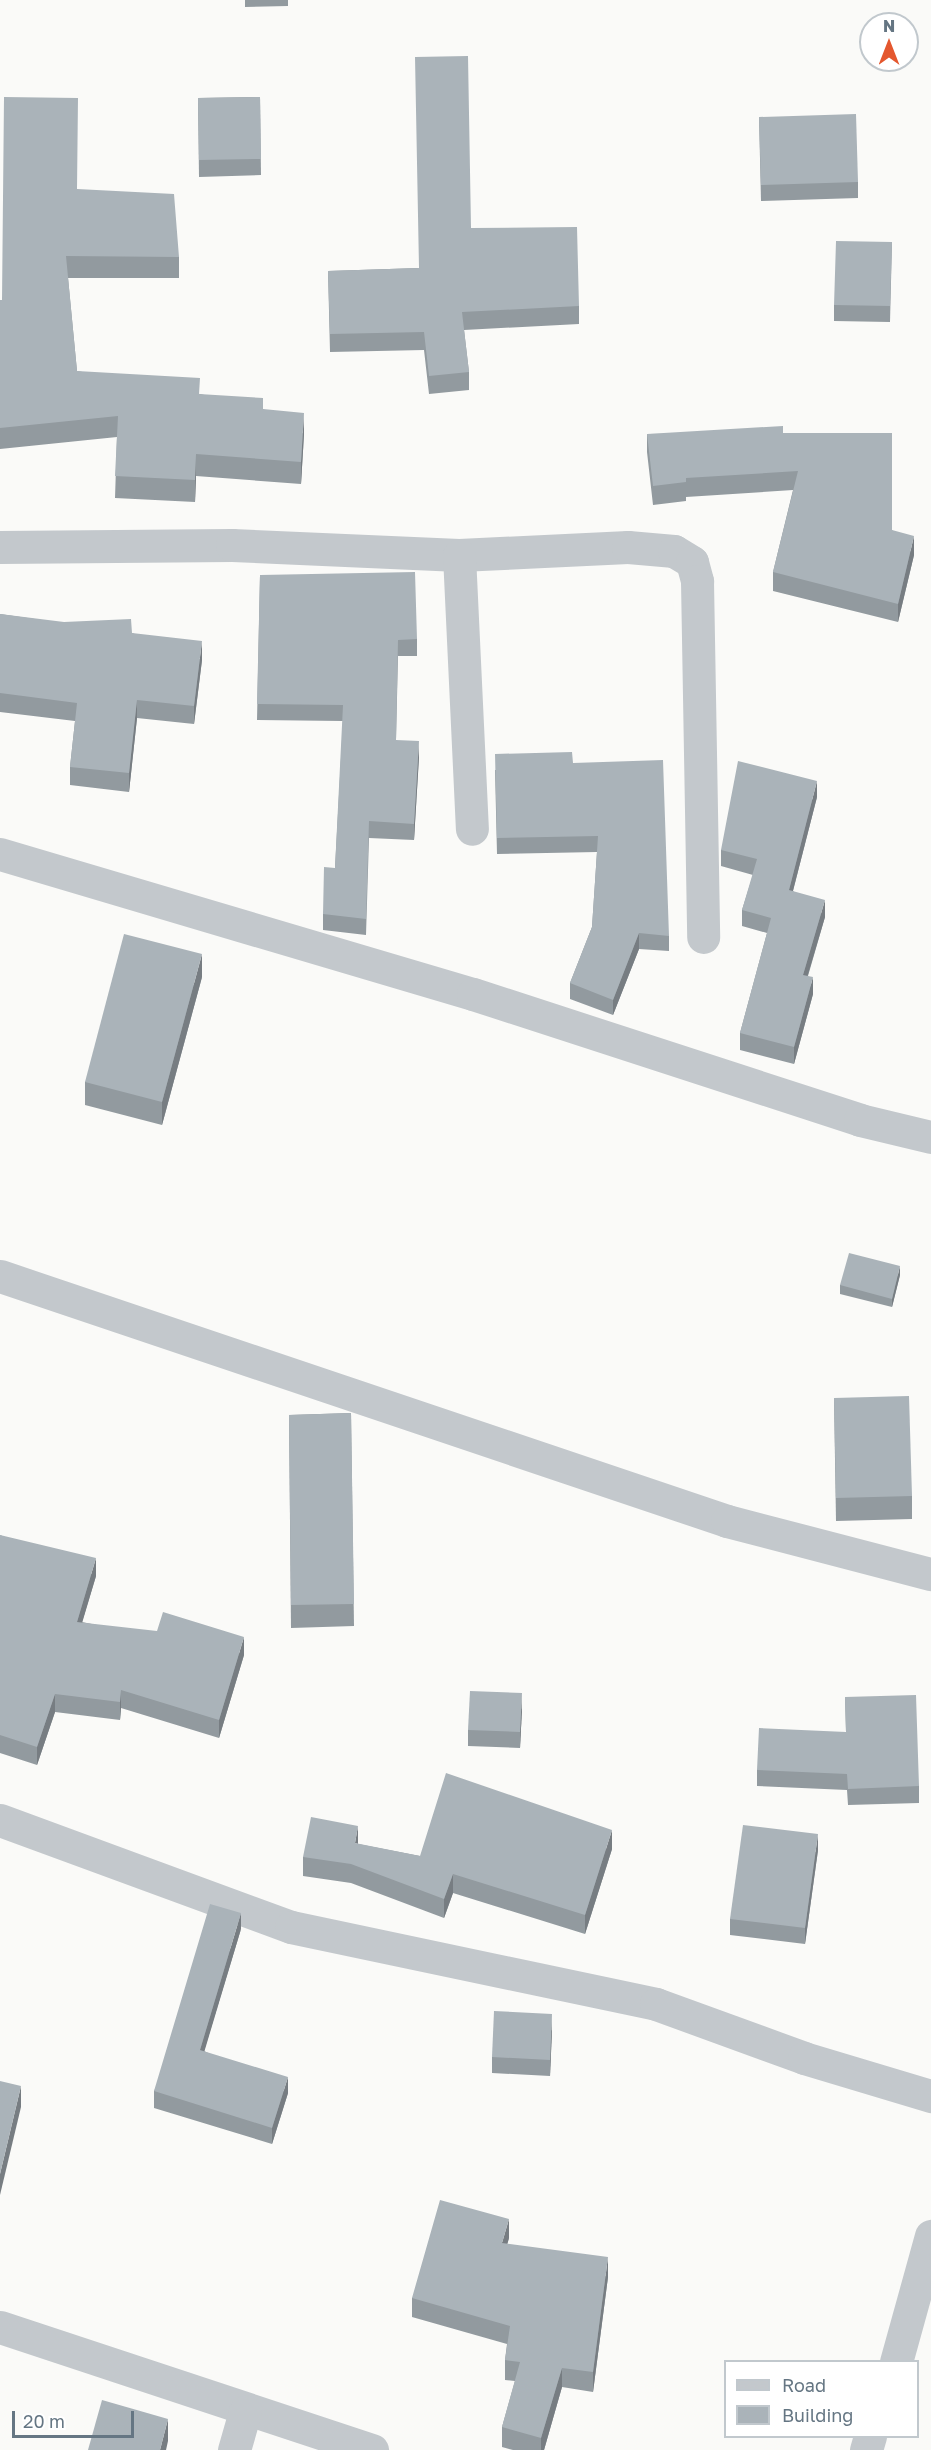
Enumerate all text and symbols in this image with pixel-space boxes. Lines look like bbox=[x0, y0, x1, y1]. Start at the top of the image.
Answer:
north arrow bbox=[859, 12, 919, 72]
text: N bbox=[883, 16, 895, 36]
legend bbox=[724, 2360, 919, 2438]
text: Road bbox=[782, 2374, 826, 2396]
scale bar bbox=[15, 2399, 136, 2437]
text: Building bbox=[782, 2404, 853, 2426]
text: 20 m bbox=[23, 2410, 65, 2432]

